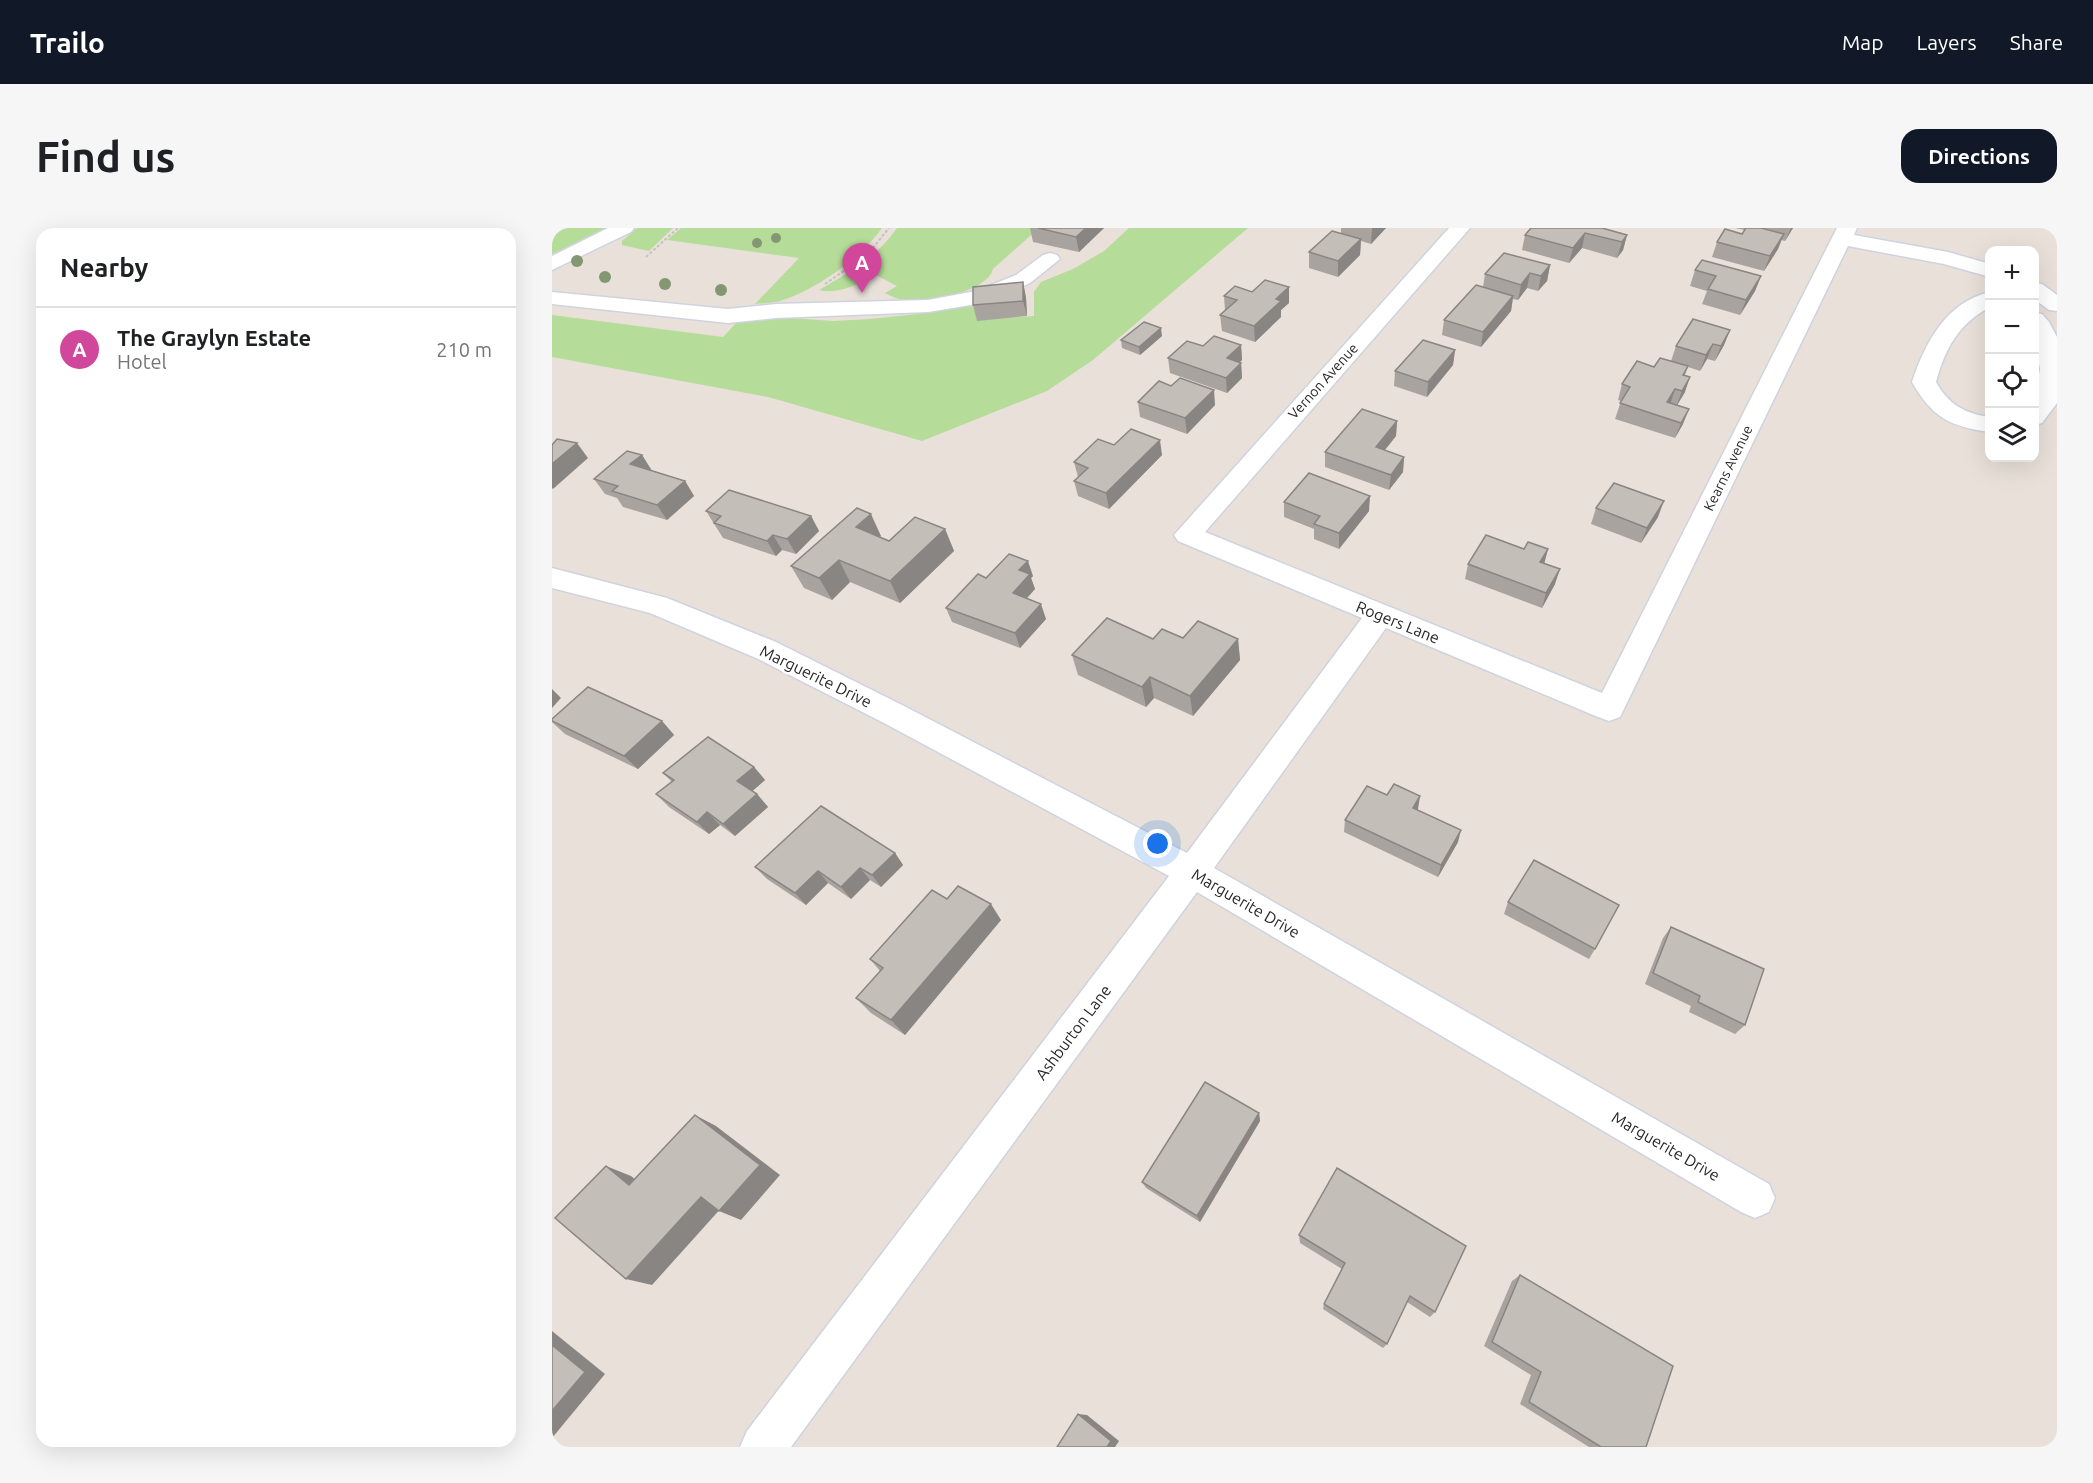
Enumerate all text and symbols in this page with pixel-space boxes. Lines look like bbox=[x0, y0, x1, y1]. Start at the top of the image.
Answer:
text: Trailo bbox=[30, 27, 105, 58]
text: Map bbox=[1842, 30, 1883, 54]
text: Layers bbox=[1916, 30, 1977, 54]
text: Share bbox=[2010, 30, 2063, 54]
button: Directions bbox=[1901, 129, 2057, 183]
text: Find us bbox=[36, 133, 175, 180]
pin: A bbox=[842, 244, 882, 293]
map controls bbox=[1985, 246, 2039, 462]
button: + bbox=[1985, 246, 2039, 300]
text: Nearby bbox=[60, 253, 148, 282]
button: − bbox=[1985, 300, 2039, 354]
text: The Graylyn Estate bbox=[117, 325, 311, 350]
text: A bbox=[72, 338, 87, 361]
text: 210 m bbox=[436, 338, 492, 361]
street label: Vernon Avenue bbox=[1285, 340, 1361, 422]
text: Hotel bbox=[117, 350, 167, 373]
button: locate bbox=[1985, 354, 2039, 408]
button: layers bbox=[1985, 408, 2039, 462]
street label: Kearns Avenue bbox=[1700, 423, 1756, 513]
street label: Rogers Lane bbox=[1354, 597, 1442, 647]
street label: Marguerite Drive bbox=[757, 641, 875, 711]
your location bbox=[1143, 829, 1172, 858]
street label: Marguerite Drive bbox=[1189, 865, 1303, 941]
street label: Ashburton Lane bbox=[1031, 981, 1115, 1083]
street label: Marguerite Drive bbox=[1609, 1108, 1723, 1184]

